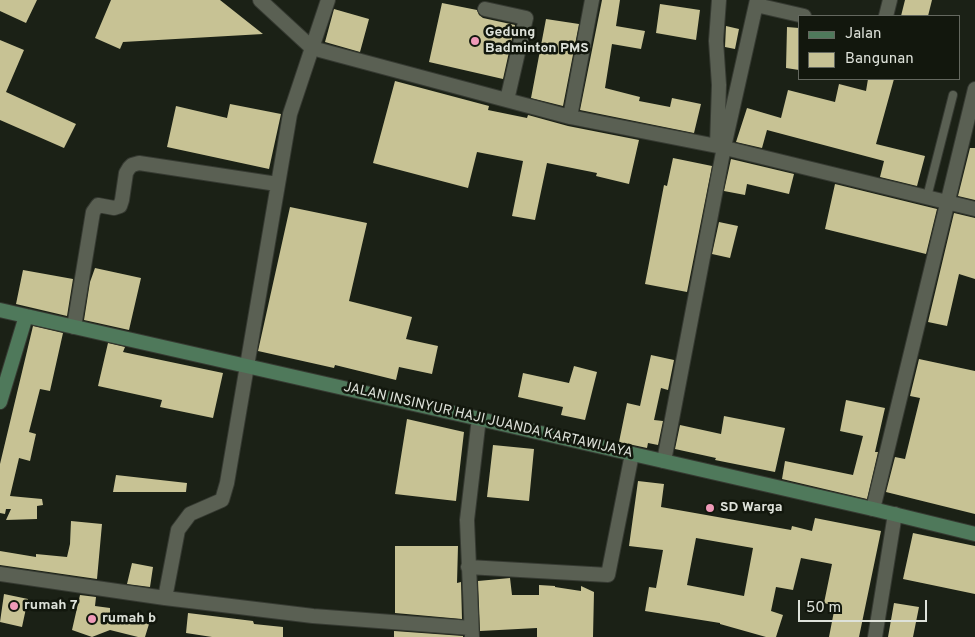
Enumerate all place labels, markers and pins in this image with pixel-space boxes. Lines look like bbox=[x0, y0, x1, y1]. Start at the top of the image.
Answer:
place label: Gedung Badminton PMS bbox=[485, 25, 589, 58]
marker: Gedung Badminton PMS bbox=[469, 35, 481, 47]
place label: SD Warga bbox=[720, 500, 783, 516]
marker: SD Warga bbox=[704, 502, 716, 514]
place label: rumah 7 bbox=[24, 598, 78, 614]
marker: rumah 7 bbox=[8, 600, 20, 612]
place label: rumah b bbox=[102, 611, 156, 627]
marker: rumah b bbox=[86, 613, 98, 625]

